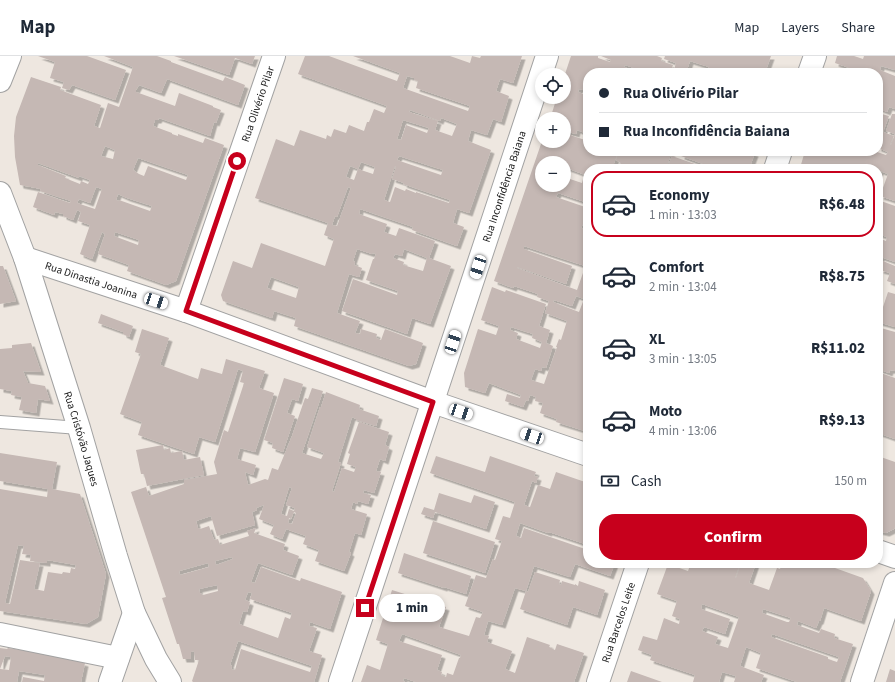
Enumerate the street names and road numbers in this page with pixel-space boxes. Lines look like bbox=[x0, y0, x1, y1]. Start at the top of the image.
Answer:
street label: Rua Olivério Pilar bbox=[237, 64, 278, 144]
street label: Rua Inconfidência Baiana bbox=[478, 129, 529, 244]
street label: Rua Dinastia Joanina bbox=[43, 258, 140, 302]
street label: Rua Cristóvão Jaques bbox=[60, 389, 103, 488]
street label: Rua Barcelos Leite bbox=[598, 580, 639, 664]

